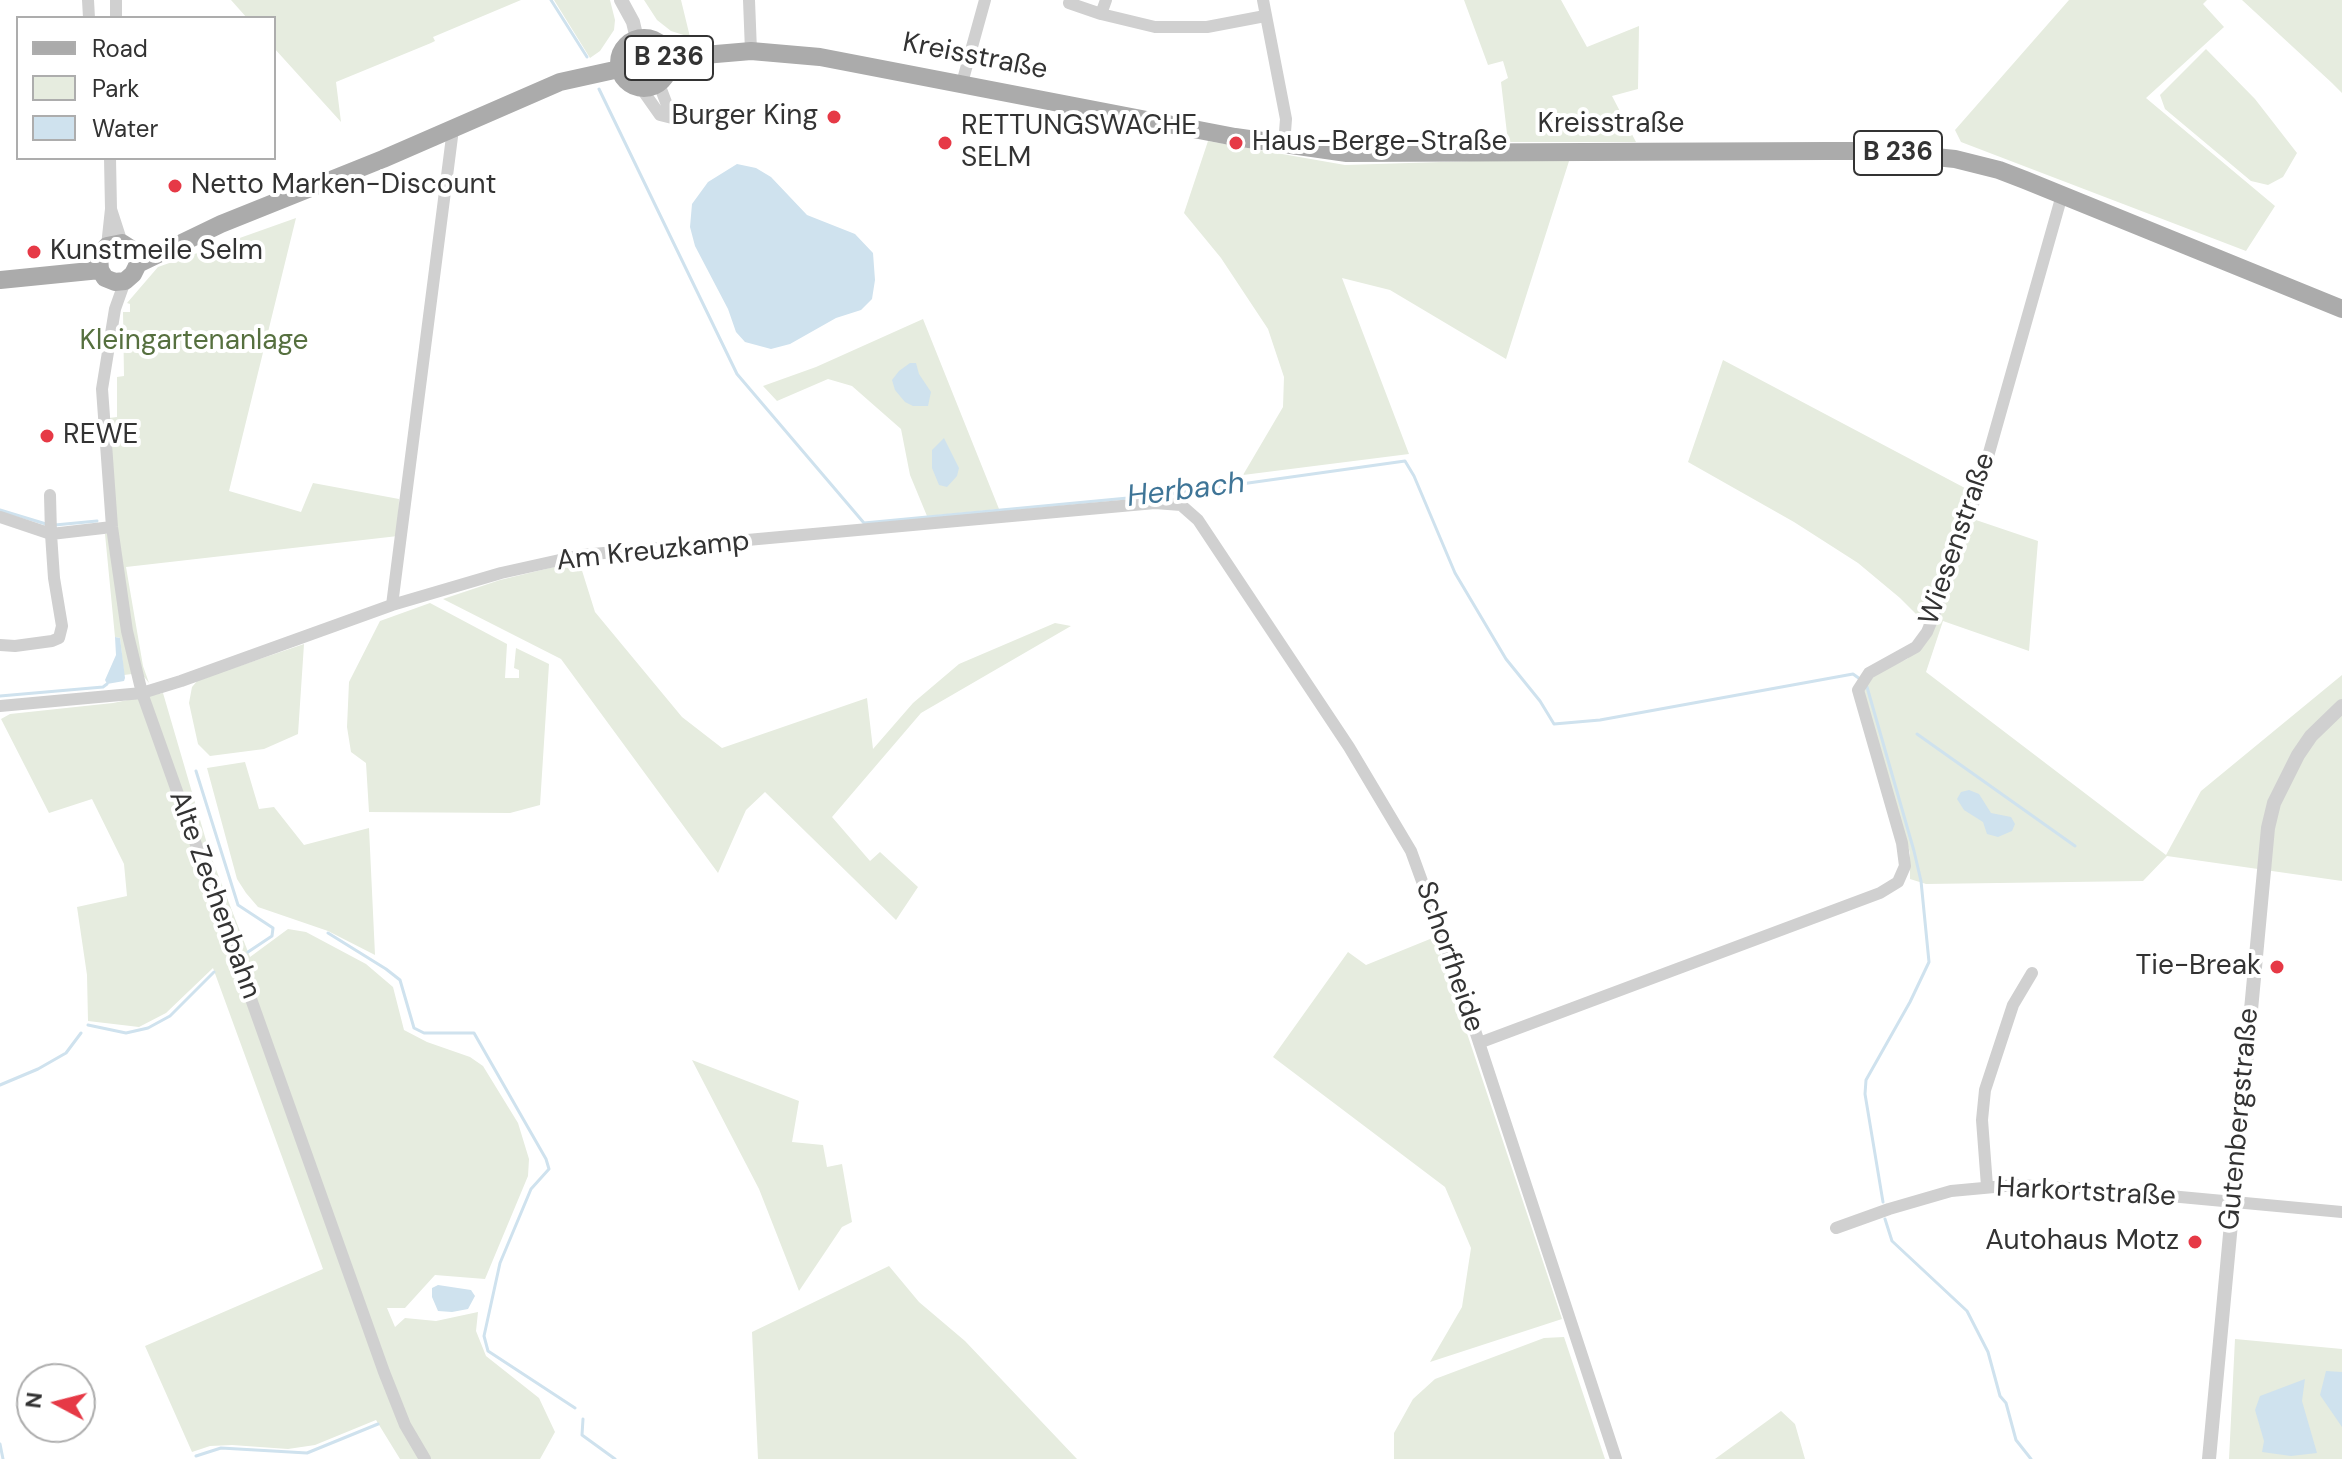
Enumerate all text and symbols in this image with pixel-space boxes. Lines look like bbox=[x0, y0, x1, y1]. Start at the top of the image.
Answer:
legend bbox=[16, 16, 276, 160]
street label: Kreisstraße bbox=[900, 26, 1050, 88]
text: Road bbox=[92, 33, 148, 64]
road number: B 236 bbox=[625, 36, 713, 80]
text: Park bbox=[92, 73, 139, 104]
place label: Burger King bbox=[672, 100, 818, 134]
marker: Burger King bbox=[825, 108, 843, 126]
street label: Kreisstraße bbox=[1538, 108, 1684, 142]
place label: RETTUNGSWACHE SELM bbox=[961, 110, 1197, 176]
text: Water bbox=[92, 113, 158, 144]
place label: Haus-Berge-Straße bbox=[1252, 126, 1507, 160]
road number: B 236 bbox=[1854, 131, 1942, 175]
marker: RETTUNGSWACHE SELM bbox=[936, 134, 954, 152]
marker: Haus-Berge-Straße bbox=[1227, 134, 1245, 152]
place label: Netto Marken-Discount bbox=[191, 169, 497, 203]
marker: Netto Marken-Discount bbox=[166, 177, 184, 195]
place label: Kunstmeile Selm bbox=[50, 235, 263, 269]
marker: Kunstmeile Selm bbox=[25, 243, 43, 261]
park label: Kleingartenanlage bbox=[80, 325, 308, 359]
place label: REWE bbox=[63, 419, 138, 453]
marker: REWE bbox=[38, 427, 56, 445]
street label: Wiesenstraße bbox=[1913, 449, 2003, 629]
water label: Herbach bbox=[1125, 466, 1247, 516]
street label: Am Kreuzkamp bbox=[555, 525, 751, 579]
street label: Alte Zechenbahn bbox=[161, 786, 267, 1004]
street label: Schorfheide bbox=[1408, 877, 1490, 1037]
place label: Tie-Break bbox=[2136, 950, 2261, 984]
marker: Tie-Break bbox=[2268, 958, 2286, 976]
street label: Gutenbergstraße bbox=[2214, 1006, 2266, 1232]
street label: Harkortstraße bbox=[1995, 1172, 2177, 1214]
place label: Autohaus Motz bbox=[1985, 1225, 2179, 1259]
marker: Autohaus Motz bbox=[2186, 1233, 2204, 1251]
north arrow bbox=[16, 1363, 96, 1443]
text: N bbox=[18, 1391, 49, 1410]

